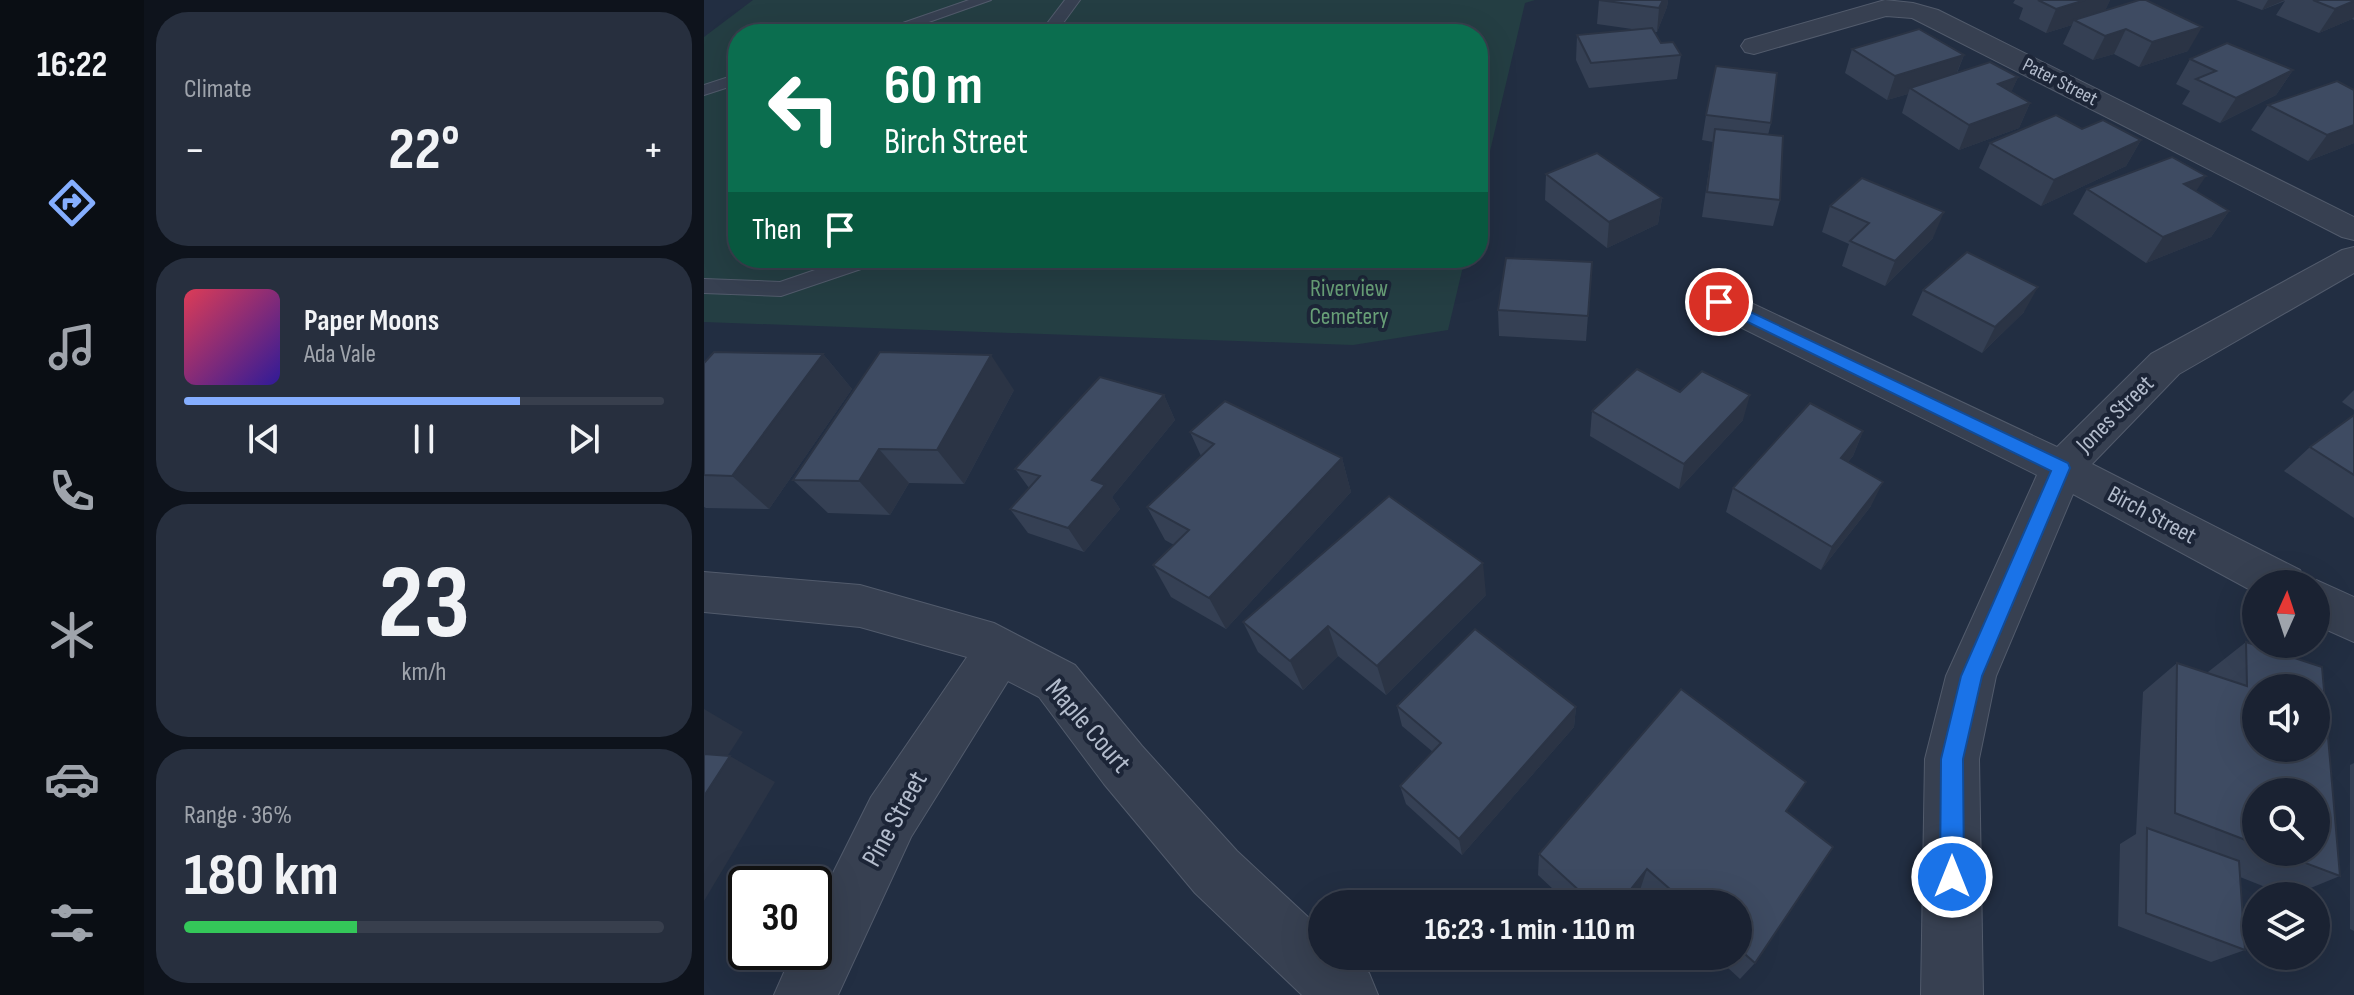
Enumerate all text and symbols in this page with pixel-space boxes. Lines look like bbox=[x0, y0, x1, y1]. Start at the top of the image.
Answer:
text: 16:22 bbox=[37, 44, 107, 87]
text: 60 m bbox=[884, 53, 983, 120]
street label: Pater Street bbox=[2018, 53, 2102, 111]
icon: left bbox=[752, 56, 856, 160]
text: Climate bbox=[184, 74, 252, 105]
text: 22° bbox=[388, 114, 460, 186]
text: Birch Street bbox=[884, 121, 1028, 164]
text: − bbox=[184, 124, 206, 177]
text: + bbox=[642, 124, 664, 177]
icon: directions bbox=[44, 175, 100, 231]
icon: arrive bbox=[818, 208, 862, 252]
text: Then bbox=[752, 212, 802, 248]
pin bbox=[1685, 268, 1753, 336]
park label: Riverview Cemetery bbox=[1309, 274, 1389, 331]
icon: arrive bbox=[1697, 280, 1741, 324]
text: Paper Moons bbox=[304, 303, 439, 339]
icon: music bbox=[44, 319, 100, 375]
text: Ada Vale bbox=[304, 339, 376, 370]
street label: Jones Street bbox=[2069, 369, 2160, 460]
icon: previous bbox=[242, 417, 286, 461]
icon: pause bbox=[402, 417, 446, 461]
icon: next bbox=[562, 417, 606, 461]
icon: phone bbox=[44, 463, 100, 519]
street label: Birch Street bbox=[2103, 480, 2201, 550]
text: 23 bbox=[378, 542, 470, 667]
north arrow bbox=[2242, 570, 2330, 658]
map controls bbox=[2242, 570, 2330, 970]
icon: climate bbox=[44, 607, 100, 663]
text: km/h bbox=[402, 657, 446, 688]
street label: Maple Court bbox=[1038, 672, 1138, 780]
button: sound bbox=[2242, 674, 2330, 762]
icon: car bbox=[44, 751, 100, 807]
street label: Pine Street bbox=[855, 766, 935, 872]
button: search bbox=[2242, 778, 2330, 866]
text: Range · 36% bbox=[184, 800, 292, 831]
position arrow bbox=[1910, 835, 1994, 919]
text: 180 km bbox=[184, 840, 339, 912]
speed limit sign: 30 bbox=[728, 866, 832, 970]
button: layers bbox=[2242, 882, 2330, 970]
icon: filters bbox=[44, 895, 100, 951]
text: 16:23 · 1 min · 110 m bbox=[1425, 912, 1635, 948]

